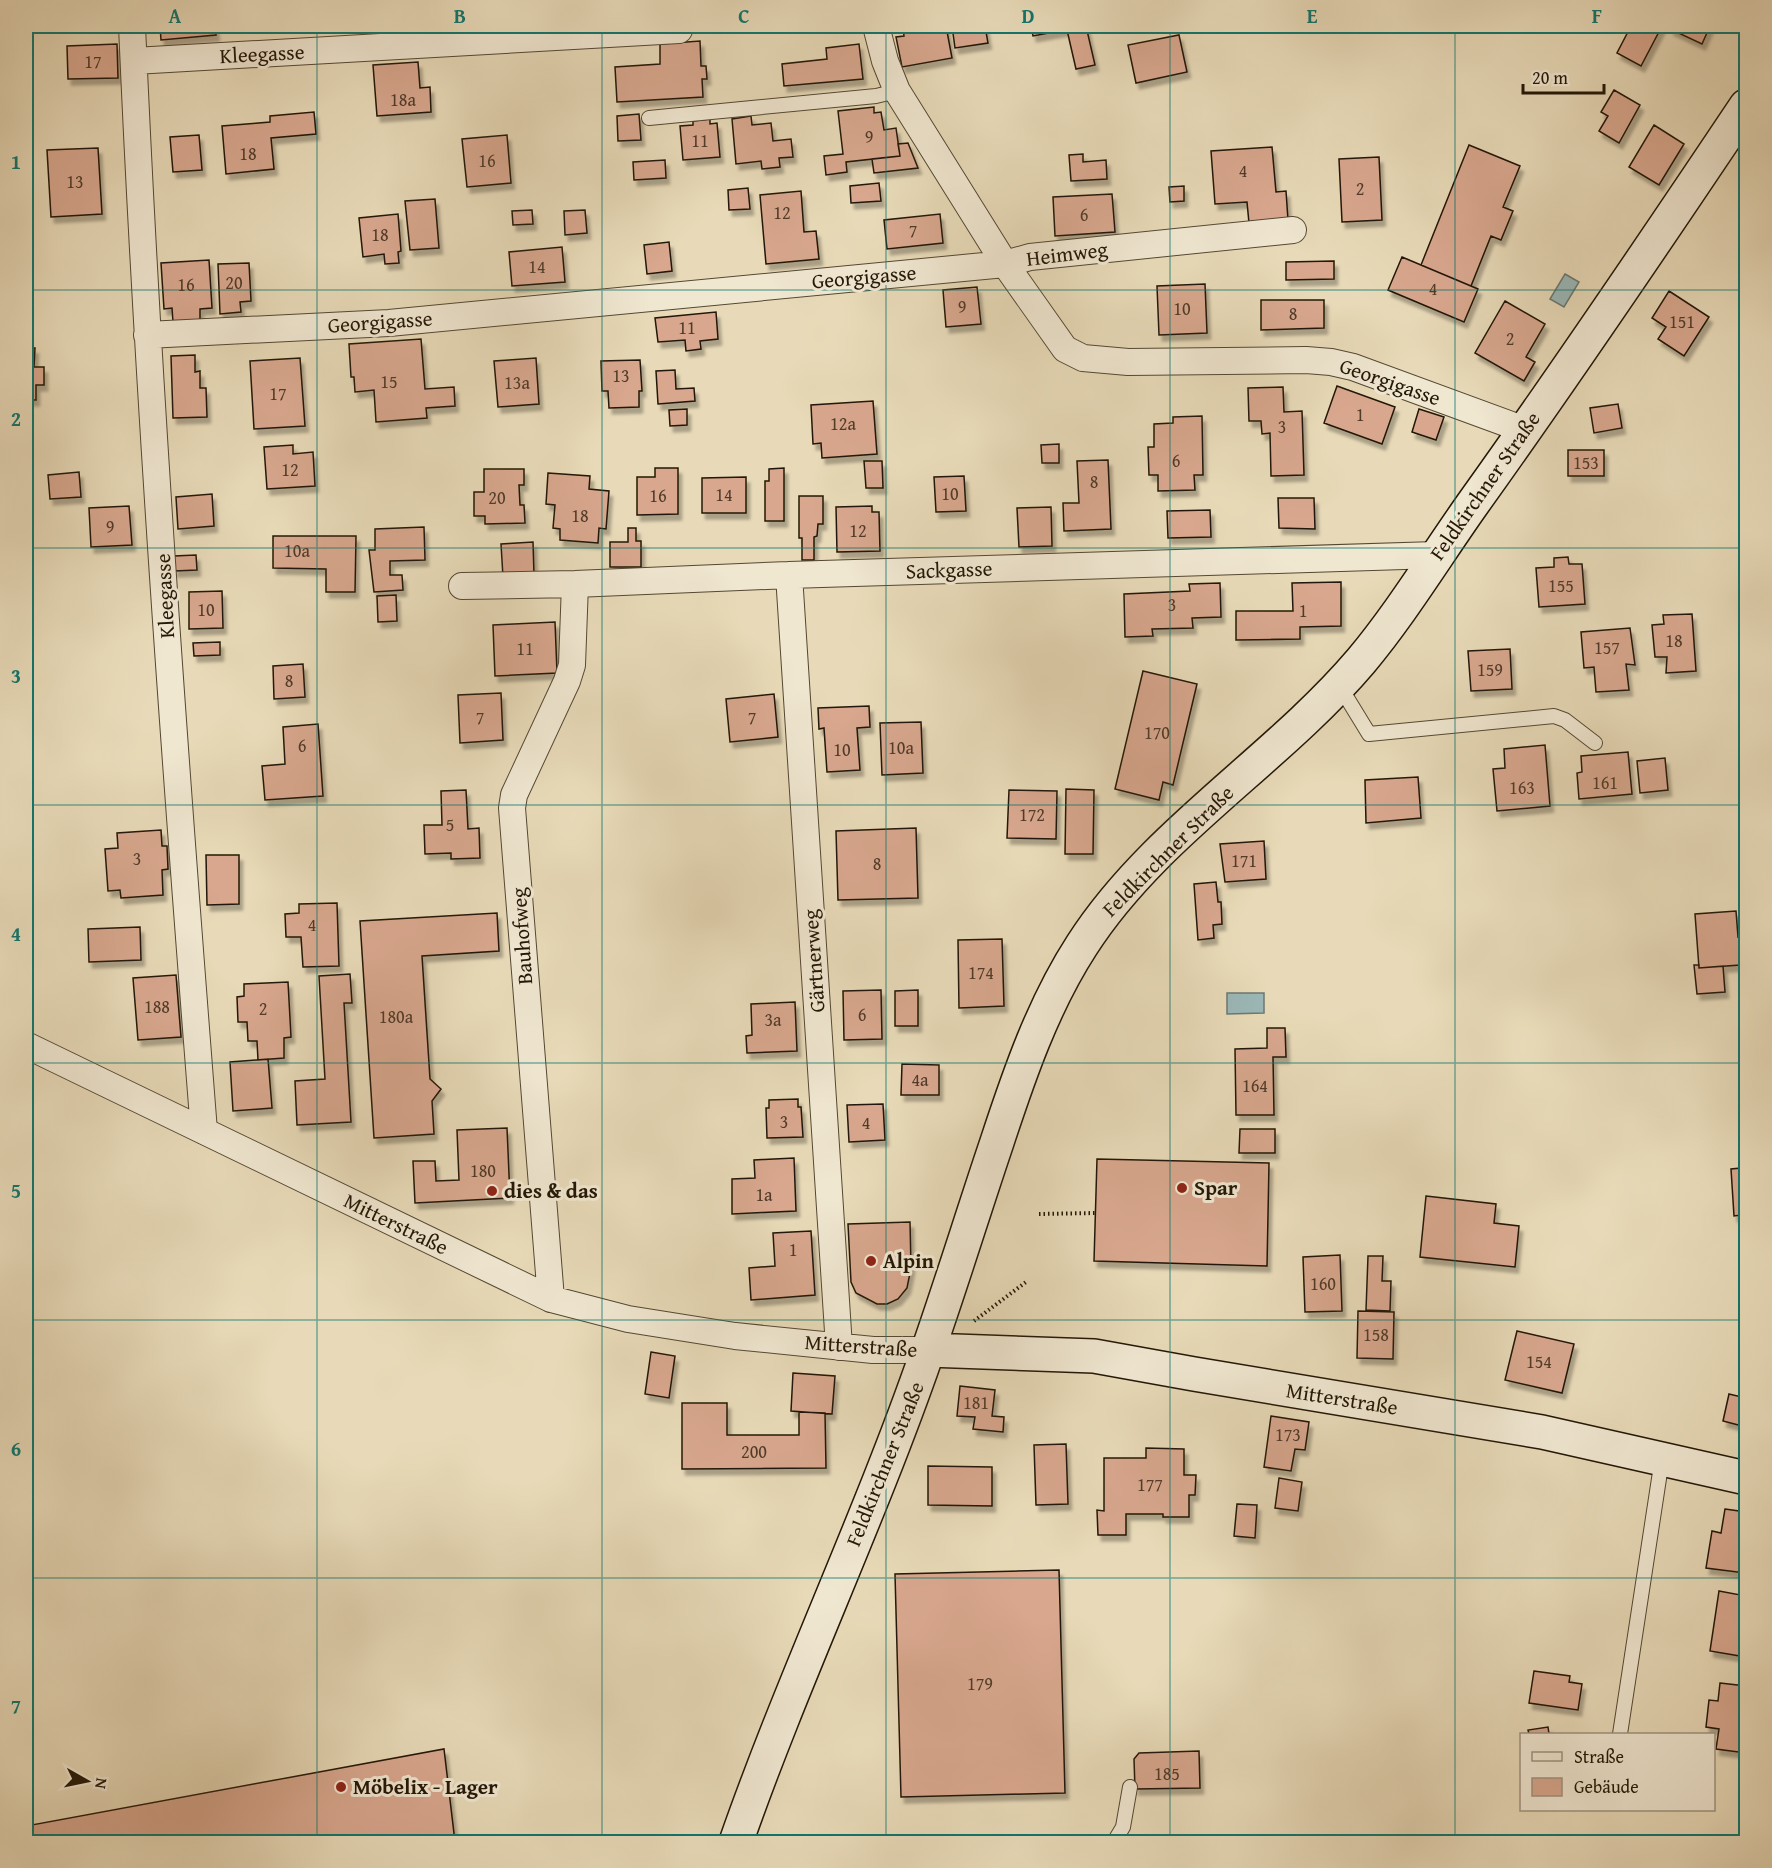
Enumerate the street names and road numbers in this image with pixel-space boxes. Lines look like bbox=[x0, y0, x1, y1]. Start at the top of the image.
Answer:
street label: Kleegasse bbox=[219, 36, 305, 71]
street label: Heimweg bbox=[1025, 233, 1110, 274]
street label: Georgigasse bbox=[810, 256, 918, 297]
street label: Georgigasse bbox=[327, 302, 433, 341]
street label: Georgigasse bbox=[1336, 350, 1445, 413]
street label: Feldkirchner Straße bbox=[1422, 405, 1548, 566]
street label: Sackgasse bbox=[905, 552, 993, 587]
street label: Kleegasse bbox=[147, 553, 182, 639]
street label: Feldkirchner Straße bbox=[1095, 778, 1241, 924]
street label: Bauhofweg bbox=[503, 886, 540, 986]
street label: Gärtnerweg bbox=[794, 908, 833, 1014]
street label: Mitterstraße bbox=[339, 1185, 454, 1262]
street label: Mitterstraße bbox=[804, 1326, 918, 1365]
street label: Mitterstraße bbox=[1284, 1374, 1400, 1423]
street label: Feldkirchner Straße bbox=[837, 1377, 932, 1551]

